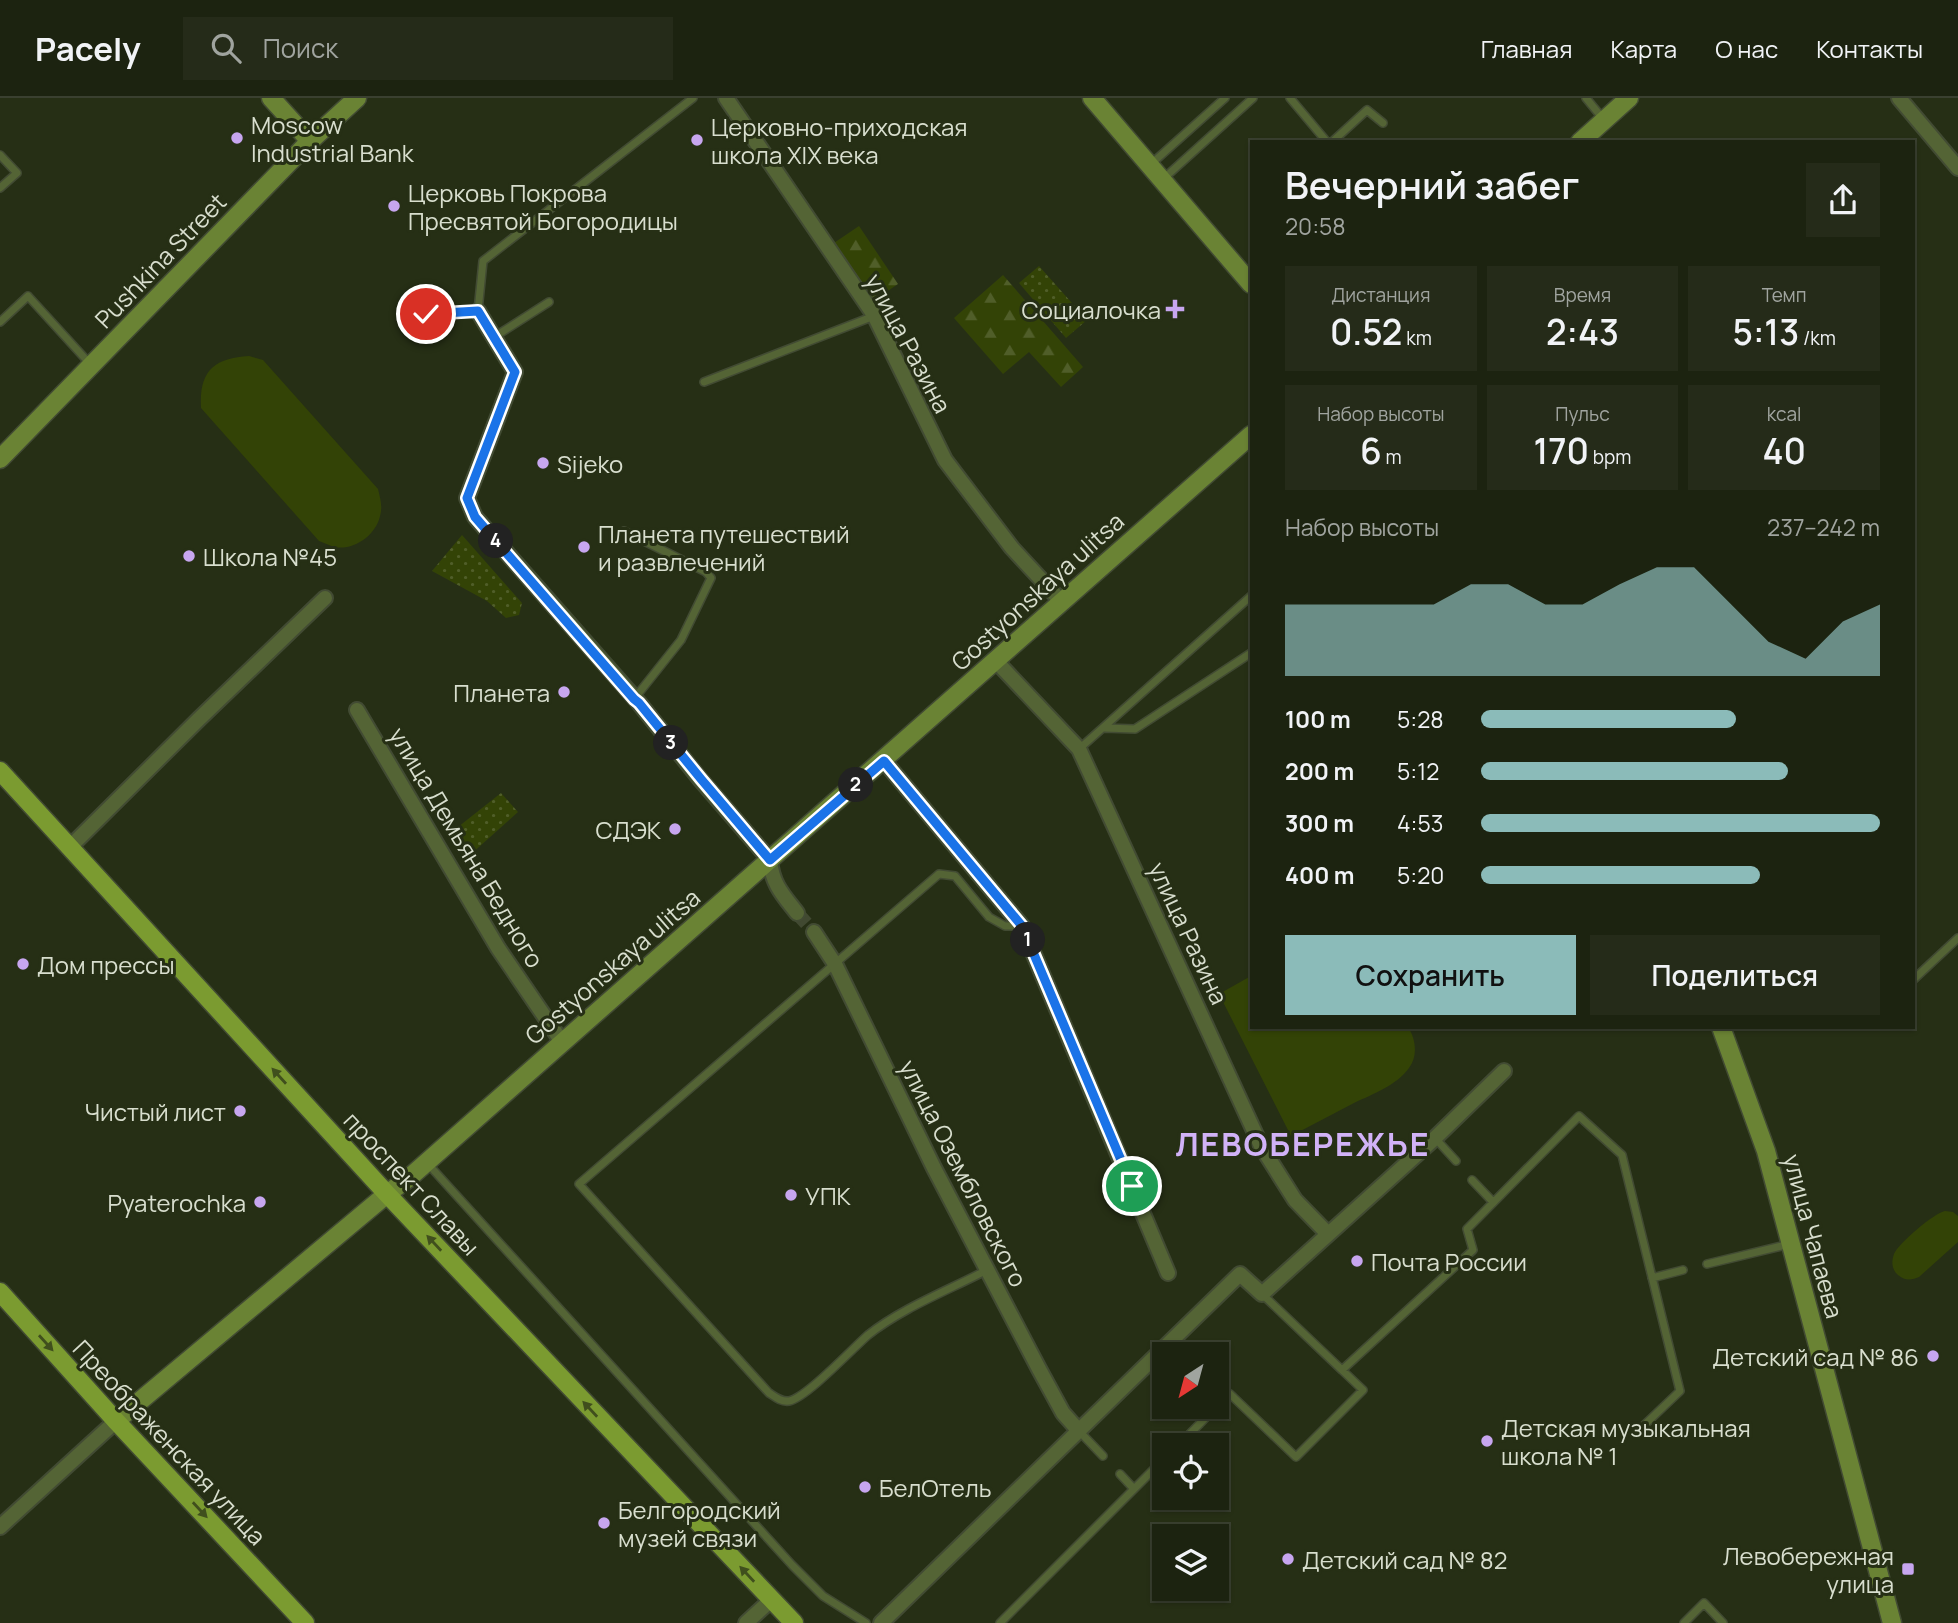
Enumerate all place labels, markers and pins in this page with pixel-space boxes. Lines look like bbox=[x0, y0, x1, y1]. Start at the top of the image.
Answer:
place label: Moscow Industrial Bank bbox=[251, 108, 415, 169]
place label: Церковно-приходская школа XIX века bbox=[711, 110, 968, 171]
marker: Moscow Industrial Bank bbox=[229, 130, 245, 146]
marker: Церковно-приходская школа XIX века bbox=[689, 132, 705, 148]
place label: Церковь Покрова Пресвятой Богородицы bbox=[408, 176, 678, 237]
marker: Церковь Покрова Пресвятой Богородицы bbox=[386, 198, 402, 214]
pin bbox=[396, 284, 456, 344]
place label: Социалочка bbox=[1022, 293, 1161, 326]
marker: Социалочка bbox=[1167, 301, 1183, 317]
place label: Sijeko bbox=[557, 447, 623, 480]
marker: Sijeko bbox=[535, 455, 551, 471]
place label: Планета путешествий и развлечений bbox=[598, 517, 850, 578]
pin: 4 bbox=[478, 524, 514, 558]
marker: Планета путешествий и развлечений bbox=[576, 539, 592, 555]
place label: Школа №45 bbox=[203, 540, 337, 573]
marker: Школа №45 bbox=[181, 548, 197, 564]
place label: Планета bbox=[453, 676, 550, 709]
marker: Планета bbox=[556, 684, 572, 700]
pin: 3 bbox=[654, 726, 688, 760]
pin: 2 bbox=[838, 768, 874, 802]
place label: СДЭК bbox=[595, 813, 662, 846]
marker: СДЭК bbox=[667, 821, 683, 837]
pin: 1 bbox=[1010, 922, 1046, 958]
place label: Дом прессы bbox=[37, 948, 174, 981]
marker: Дом прессы bbox=[15, 956, 31, 972]
place label: Чистый лист bbox=[85, 1095, 226, 1128]
marker: Чистый лист bbox=[232, 1103, 248, 1119]
pin bbox=[1102, 1156, 1162, 1216]
place label: УПК bbox=[805, 1179, 852, 1212]
place label: Pyaterochka bbox=[107, 1186, 246, 1219]
marker: УПК bbox=[783, 1187, 799, 1203]
marker: Pyaterochka bbox=[252, 1194, 268, 1210]
place label: Почта России bbox=[1371, 1245, 1527, 1278]
marker: Почта России bbox=[1349, 1253, 1365, 1269]
place label: Детский сад № 86 bbox=[1712, 1340, 1919, 1373]
marker: Детский сад № 86 bbox=[1925, 1348, 1941, 1364]
place label: Детская музыкальная школа № 1 bbox=[1501, 1411, 1751, 1472]
marker: Детская музыкальная школа № 1 bbox=[1479, 1433, 1495, 1449]
place label: БелОтель bbox=[879, 1471, 992, 1504]
marker: БелОтель bbox=[857, 1479, 873, 1495]
place label: Белгородский музей связи bbox=[618, 1493, 781, 1554]
marker: Белгородский музей связи bbox=[596, 1515, 612, 1531]
place label: Левобережная улица bbox=[1723, 1539, 1894, 1600]
place label: Детский сад № 82 bbox=[1302, 1543, 1507, 1576]
marker: Детский сад № 82 bbox=[1280, 1551, 1296, 1567]
marker: Левобережная улица bbox=[1900, 1561, 1916, 1577]

